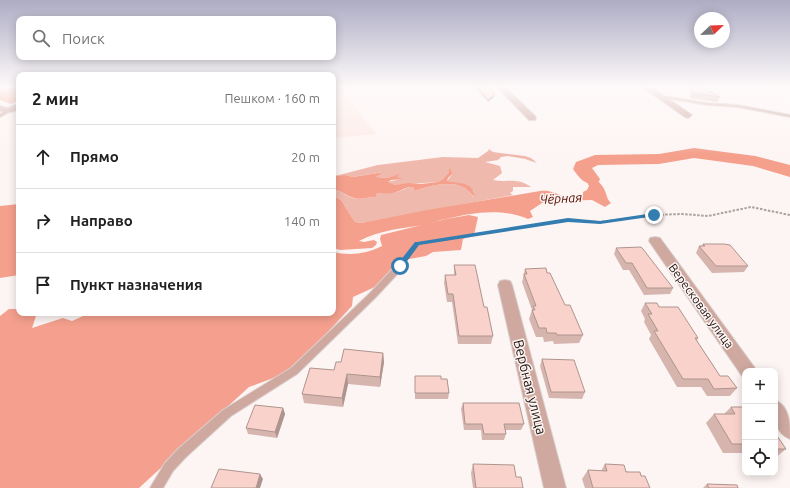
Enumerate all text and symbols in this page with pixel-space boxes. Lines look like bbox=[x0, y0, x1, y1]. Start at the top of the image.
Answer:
north arrow bbox=[694, 12, 730, 48]
search box bbox=[16, 16, 336, 60]
icon: search bbox=[30, 27, 52, 49]
text: Поиск bbox=[62, 30, 105, 47]
text: 2 мин bbox=[32, 89, 79, 108]
text: Пешком · 160 m bbox=[224, 91, 320, 105]
icon: ahead bbox=[32, 146, 54, 168]
text: Прямо bbox=[70, 148, 119, 165]
text: 20 m bbox=[291, 150, 320, 164]
water label: Чёрная bbox=[540, 190, 583, 206]
route end bbox=[645, 206, 663, 224]
icon: right bbox=[32, 210, 54, 232]
text: Направо bbox=[70, 212, 133, 229]
text: 140 m bbox=[284, 214, 320, 228]
route start bbox=[391, 257, 409, 275]
street label: Вересковая улица bbox=[666, 261, 736, 350]
icon: arrive bbox=[32, 274, 54, 296]
text: Пункт назначения bbox=[70, 276, 203, 293]
street label: Вербная улица bbox=[510, 338, 550, 436]
map controls bbox=[742, 368, 778, 476]
button: + bbox=[742, 368, 778, 404]
button: − bbox=[742, 404, 778, 440]
button: locate bbox=[742, 440, 778, 476]

